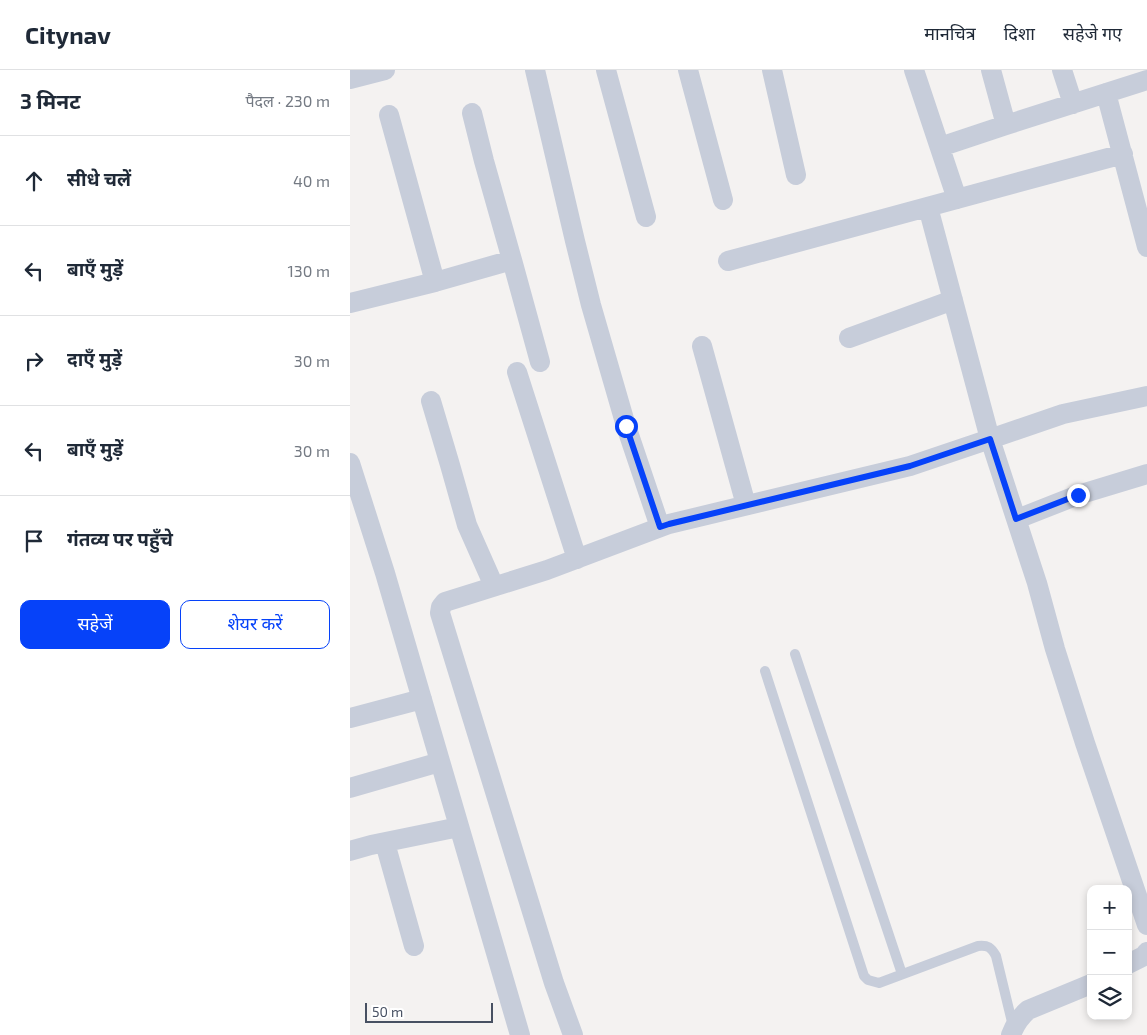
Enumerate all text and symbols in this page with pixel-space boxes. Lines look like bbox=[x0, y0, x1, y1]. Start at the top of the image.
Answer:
text: Citynav bbox=[25, 20, 111, 49]
text: मानचित्र bbox=[924, 22, 976, 44]
text: दिशा bbox=[1004, 22, 1035, 44]
text: सहेजे गए bbox=[1063, 22, 1122, 44]
text: 3 मिनट bbox=[20, 88, 81, 113]
text: पैदल · 230 m bbox=[246, 91, 330, 110]
icon: ahead bbox=[20, 167, 48, 195]
text: सीधे चलें bbox=[67, 167, 131, 190]
text: 40 m bbox=[293, 171, 330, 190]
icon: left bbox=[20, 257, 48, 285]
text: बाएँ मुड़ें bbox=[67, 257, 123, 280]
text: 130 m bbox=[288, 261, 330, 280]
icon: right bbox=[20, 347, 48, 375]
text: दाएँ मुड़ें bbox=[67, 347, 122, 370]
text: 30 m bbox=[294, 351, 330, 370]
route start bbox=[615, 415, 638, 438]
icon: left bbox=[20, 437, 48, 465]
text: बाएँ मुड़ें bbox=[67, 437, 123, 460]
text: 30 m bbox=[294, 441, 330, 460]
route end bbox=[1067, 484, 1090, 507]
icon: arrive bbox=[20, 527, 48, 555]
text: गंतव्य पर पहुँचे bbox=[67, 527, 173, 550]
button: सहेजें bbox=[20, 600, 170, 649]
button: शेयर करें bbox=[180, 600, 330, 649]
map controls bbox=[1087, 885, 1132, 1020]
button: + bbox=[1087, 885, 1132, 930]
button: − bbox=[1087, 930, 1132, 975]
button: layers bbox=[1087, 975, 1132, 1020]
scale bar bbox=[365, 1000, 492, 1023]
text: 50 m bbox=[372, 1003, 403, 1020]

